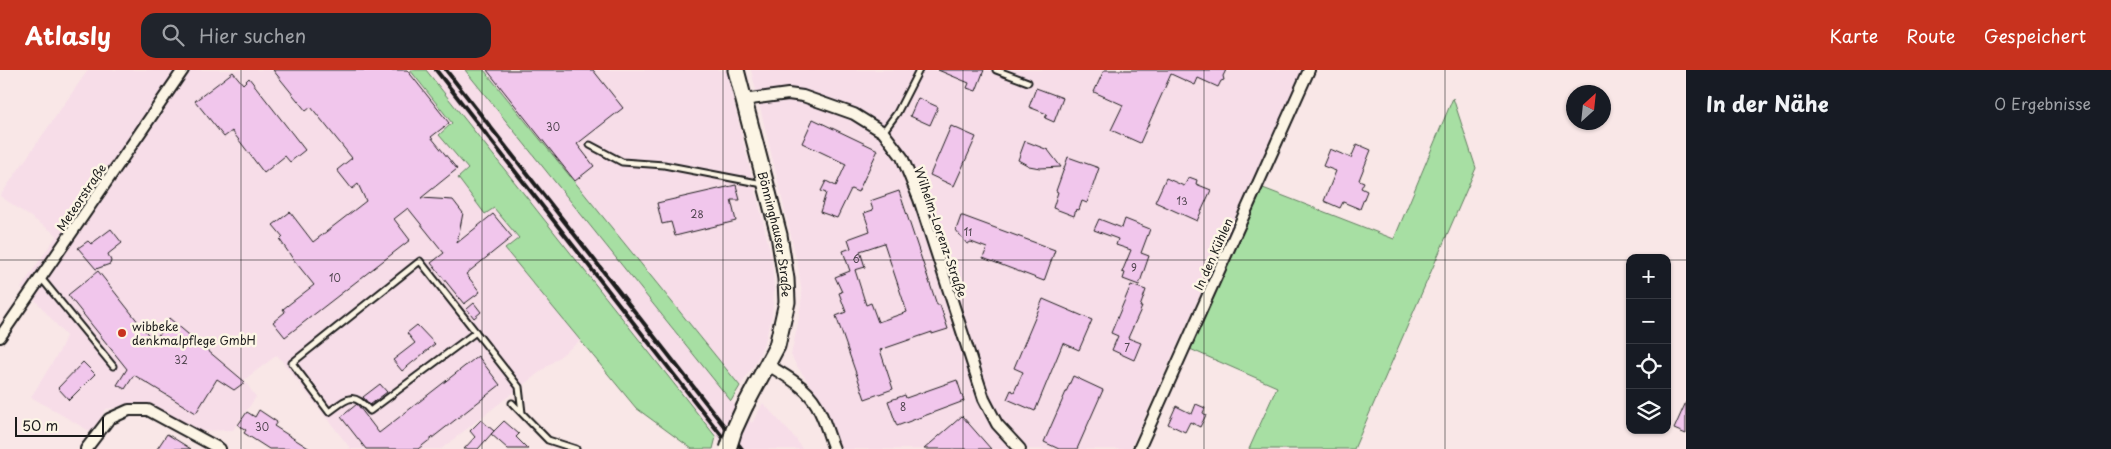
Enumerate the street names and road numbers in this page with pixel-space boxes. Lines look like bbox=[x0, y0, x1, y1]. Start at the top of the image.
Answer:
street label: Meteorstraße bbox=[52, 160, 110, 234]
street label: Wilhelm-Lorenz-Straße bbox=[910, 164, 972, 300]
street label: Bönninghauser Straße bbox=[754, 169, 796, 297]
street label: In den Kühlen bbox=[1189, 215, 1237, 293]

